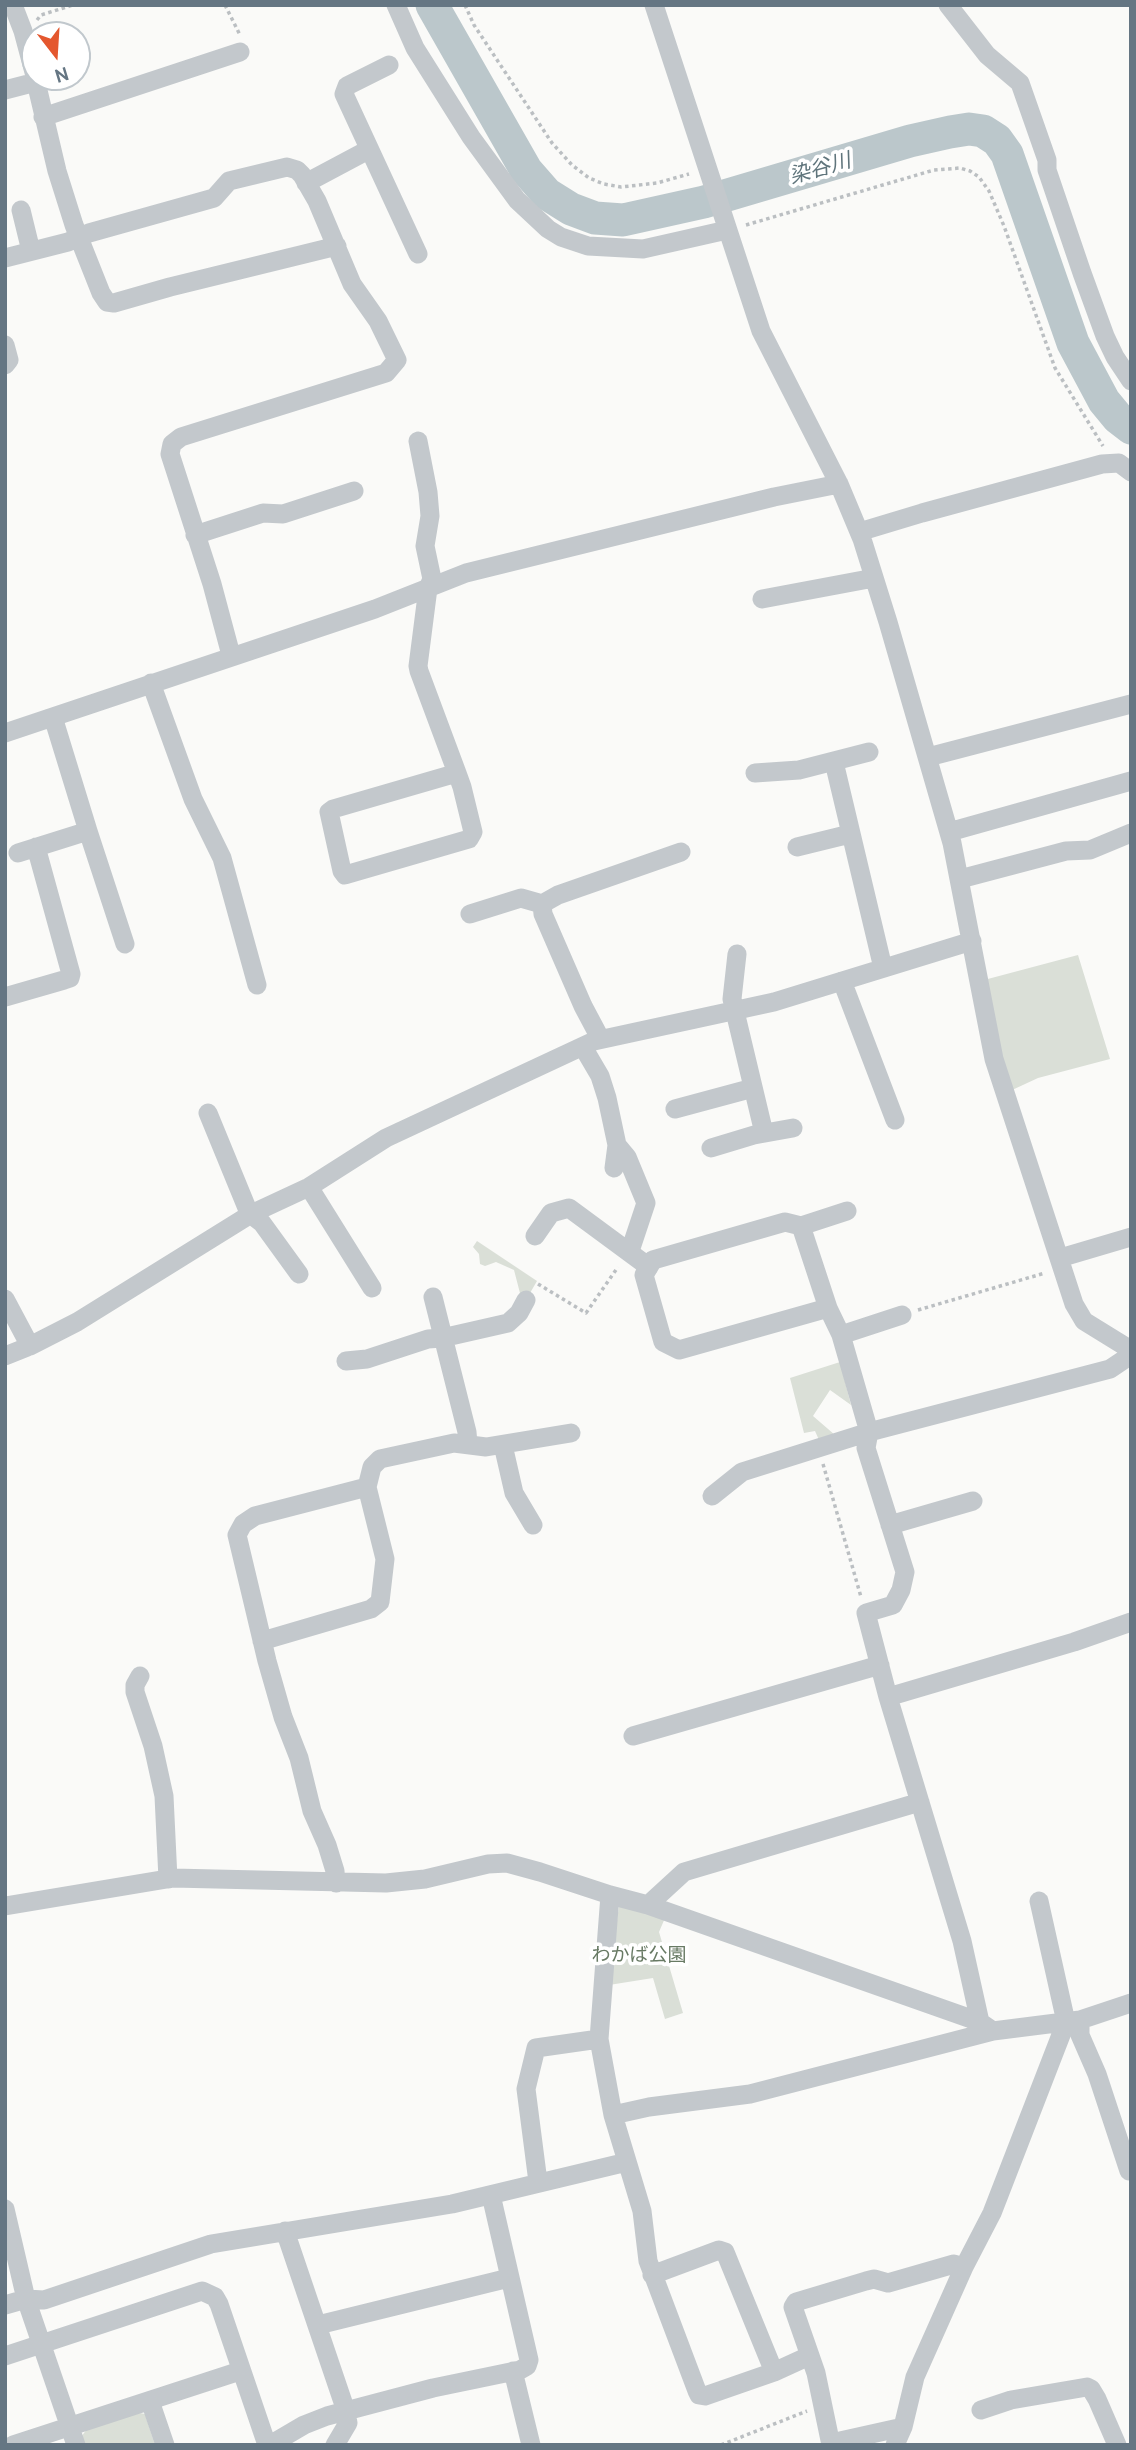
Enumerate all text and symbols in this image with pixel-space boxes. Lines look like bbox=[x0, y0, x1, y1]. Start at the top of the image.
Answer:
north arrow bbox=[21, 21, 91, 91]
text: N bbox=[52, 62, 71, 88]
water label: 染谷川 bbox=[786, 148, 854, 190]
park label: わかば公園 bbox=[592, 1944, 686, 1966]

